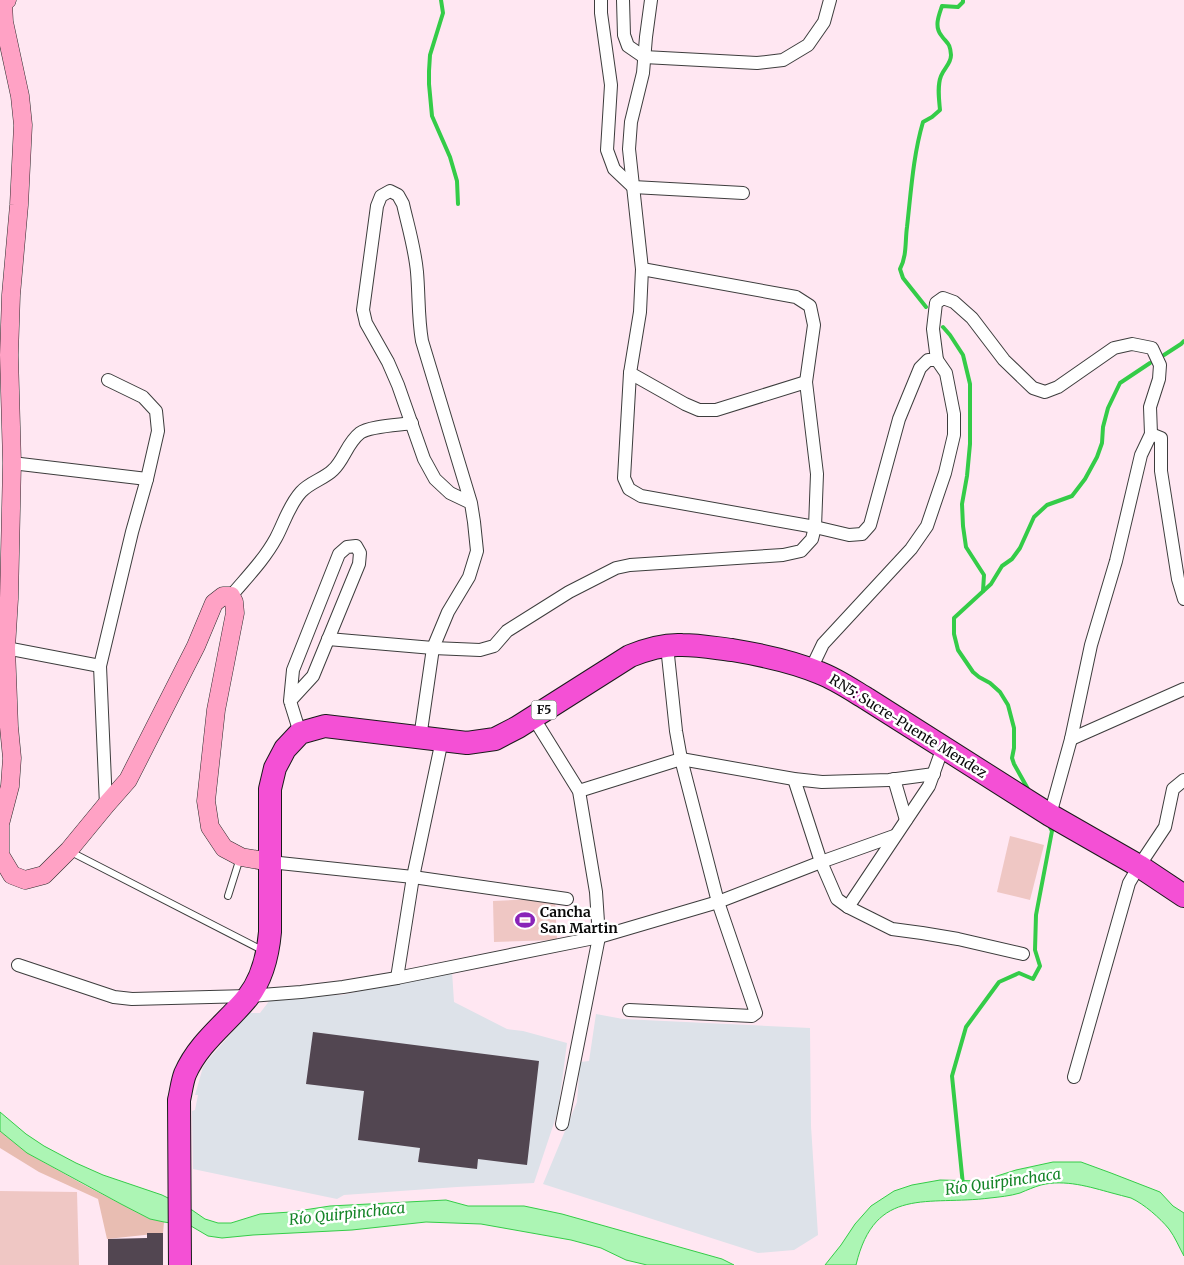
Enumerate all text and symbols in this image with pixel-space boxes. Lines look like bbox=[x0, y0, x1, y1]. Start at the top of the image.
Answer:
street label: RN5: Sucre-Puente Mendez bbox=[826, 670, 990, 782]
road number: F5 bbox=[532, 700, 556, 720]
place label: Cancha San Martin bbox=[540, 903, 618, 937]
sports icon: Cancha San Martin bbox=[514, 909, 536, 931]
water label: Río Quirpinchaca bbox=[944, 1164, 1062, 1199]
water label: Río Quirpinchaca bbox=[288, 1198, 406, 1229]

